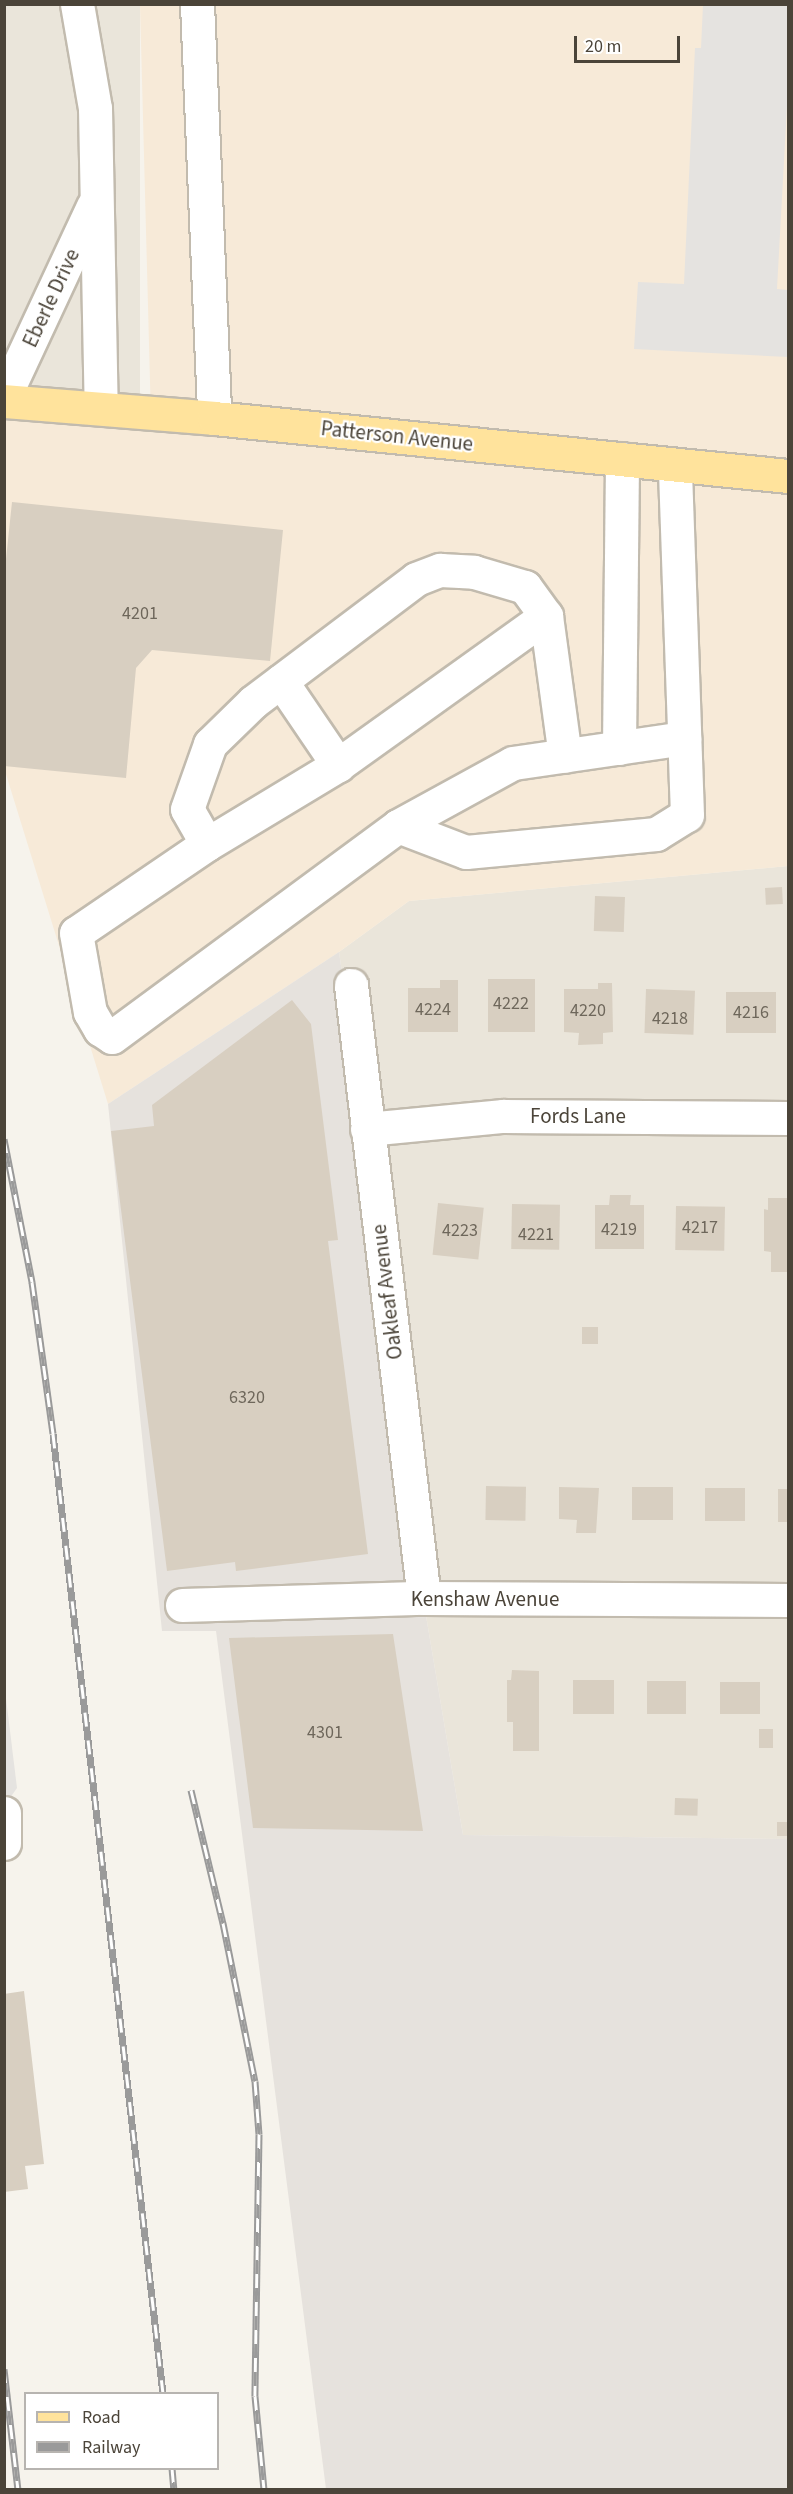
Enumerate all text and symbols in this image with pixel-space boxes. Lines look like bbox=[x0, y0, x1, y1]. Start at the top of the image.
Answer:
scale bar bbox=[577, 24, 684, 62]
text: 20 m bbox=[585, 34, 621, 59]
street label: Eberle Drive bbox=[17, 245, 85, 351]
street label: Patterson Avenue bbox=[320, 415, 474, 457]
house number: 4201 bbox=[122, 603, 158, 625]
house number: 4222 bbox=[493, 993, 529, 1015]
house number: 4224 bbox=[415, 999, 451, 1021]
house number: 4220 bbox=[570, 1000, 606, 1022]
house number: 4216 bbox=[733, 1002, 769, 1024]
house number: 4218 bbox=[652, 1008, 688, 1030]
street label: Fords Lane bbox=[530, 1103, 626, 1129]
house number: 4217 bbox=[682, 1217, 718, 1239]
house number: 4219 bbox=[601, 1219, 637, 1241]
house number: 4223 bbox=[442, 1220, 478, 1242]
street label: Oakleaf Avenue bbox=[366, 1223, 408, 1361]
house number: 4221 bbox=[518, 1224, 554, 1246]
house number: 6320 bbox=[229, 1387, 265, 1409]
street label: Kenshaw Avenue bbox=[411, 1586, 559, 1612]
house number: 4301 bbox=[307, 1722, 343, 1744]
legend bbox=[24, 2392, 219, 2470]
text: Road bbox=[82, 2405, 121, 2430]
text: Railway bbox=[82, 2435, 141, 2460]

